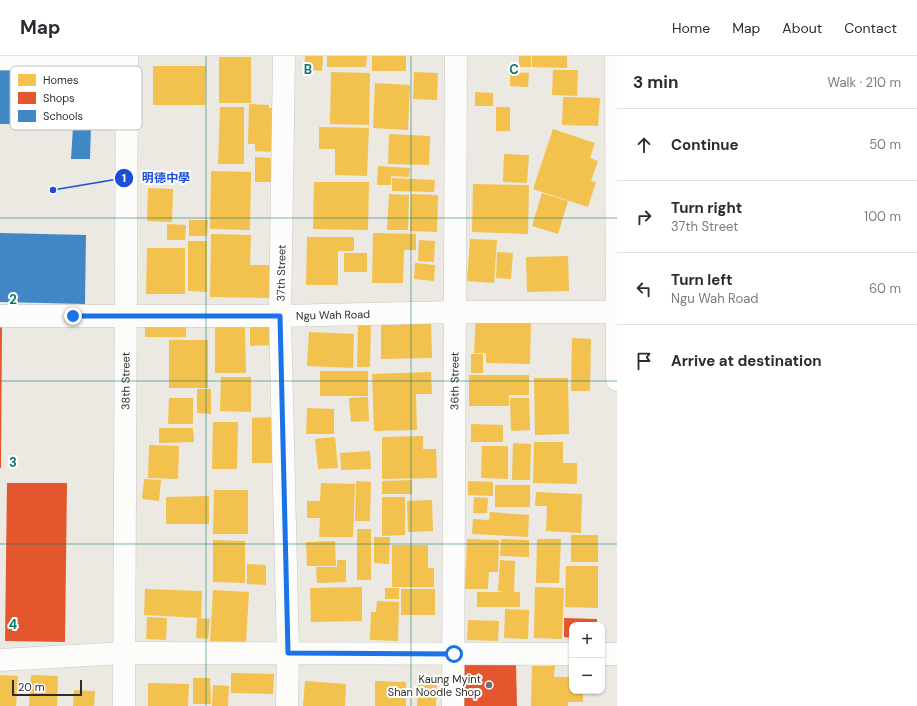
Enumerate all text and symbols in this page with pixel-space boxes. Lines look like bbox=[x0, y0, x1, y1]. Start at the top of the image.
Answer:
text: Map bbox=[20, 15, 60, 40]
text: Home bbox=[672, 19, 710, 37]
text: Map bbox=[732, 19, 760, 37]
text: About bbox=[782, 19, 822, 37]
text: Contact bbox=[844, 19, 897, 37]
text: B bbox=[304, 61, 312, 78]
text: C bbox=[509, 61, 519, 78]
legend bbox=[10, 66, 142, 130]
text: 3 min bbox=[633, 71, 678, 93]
text: Homes bbox=[43, 73, 79, 87]
text: Walk · 210 m bbox=[828, 74, 901, 91]
text: Shops bbox=[43, 91, 75, 105]
text: Schools bbox=[43, 109, 83, 123]
icon: ahead bbox=[633, 134, 655, 156]
text: Continue bbox=[671, 135, 739, 155]
text: 50 m bbox=[869, 136, 901, 153]
callout: 明德中學 bbox=[114, 166, 198, 190]
text: 1 bbox=[122, 170, 126, 186]
text: 明德中學 bbox=[142, 170, 190, 186]
text: Turn right bbox=[671, 198, 742, 218]
icon: right bbox=[633, 206, 655, 228]
text: 100 m bbox=[864, 208, 901, 225]
text: 37th Street bbox=[671, 218, 738, 235]
street label: 37th Street bbox=[274, 244, 288, 302]
text: Turn left bbox=[671, 270, 732, 290]
icon: left bbox=[633, 278, 655, 300]
text: 60 m bbox=[869, 280, 901, 297]
text: Ngu Wah Road bbox=[671, 290, 758, 307]
text: 2 bbox=[9, 291, 17, 308]
route end bbox=[64, 307, 82, 325]
street label: Ngu Wah Road bbox=[296, 307, 370, 323]
icon: arrive bbox=[633, 350, 655, 372]
text: Arrive at destination bbox=[671, 351, 822, 371]
street label: 38th Street bbox=[118, 352, 133, 410]
street label: 36th Street bbox=[447, 352, 462, 410]
text: 3 bbox=[9, 454, 17, 471]
text: 4 bbox=[9, 616, 17, 633]
map controls bbox=[569, 622, 605, 694]
button: + bbox=[569, 622, 605, 658]
route start bbox=[445, 645, 463, 663]
button: − bbox=[569, 658, 605, 694]
place label: Kaung Myint Shan Noodle Shop bbox=[388, 672, 481, 699]
scale bar bbox=[12, 678, 82, 697]
text: 20 m bbox=[18, 680, 44, 694]
marker: Kaung Myint Shan Noodle Shop bbox=[484, 680, 494, 690]

